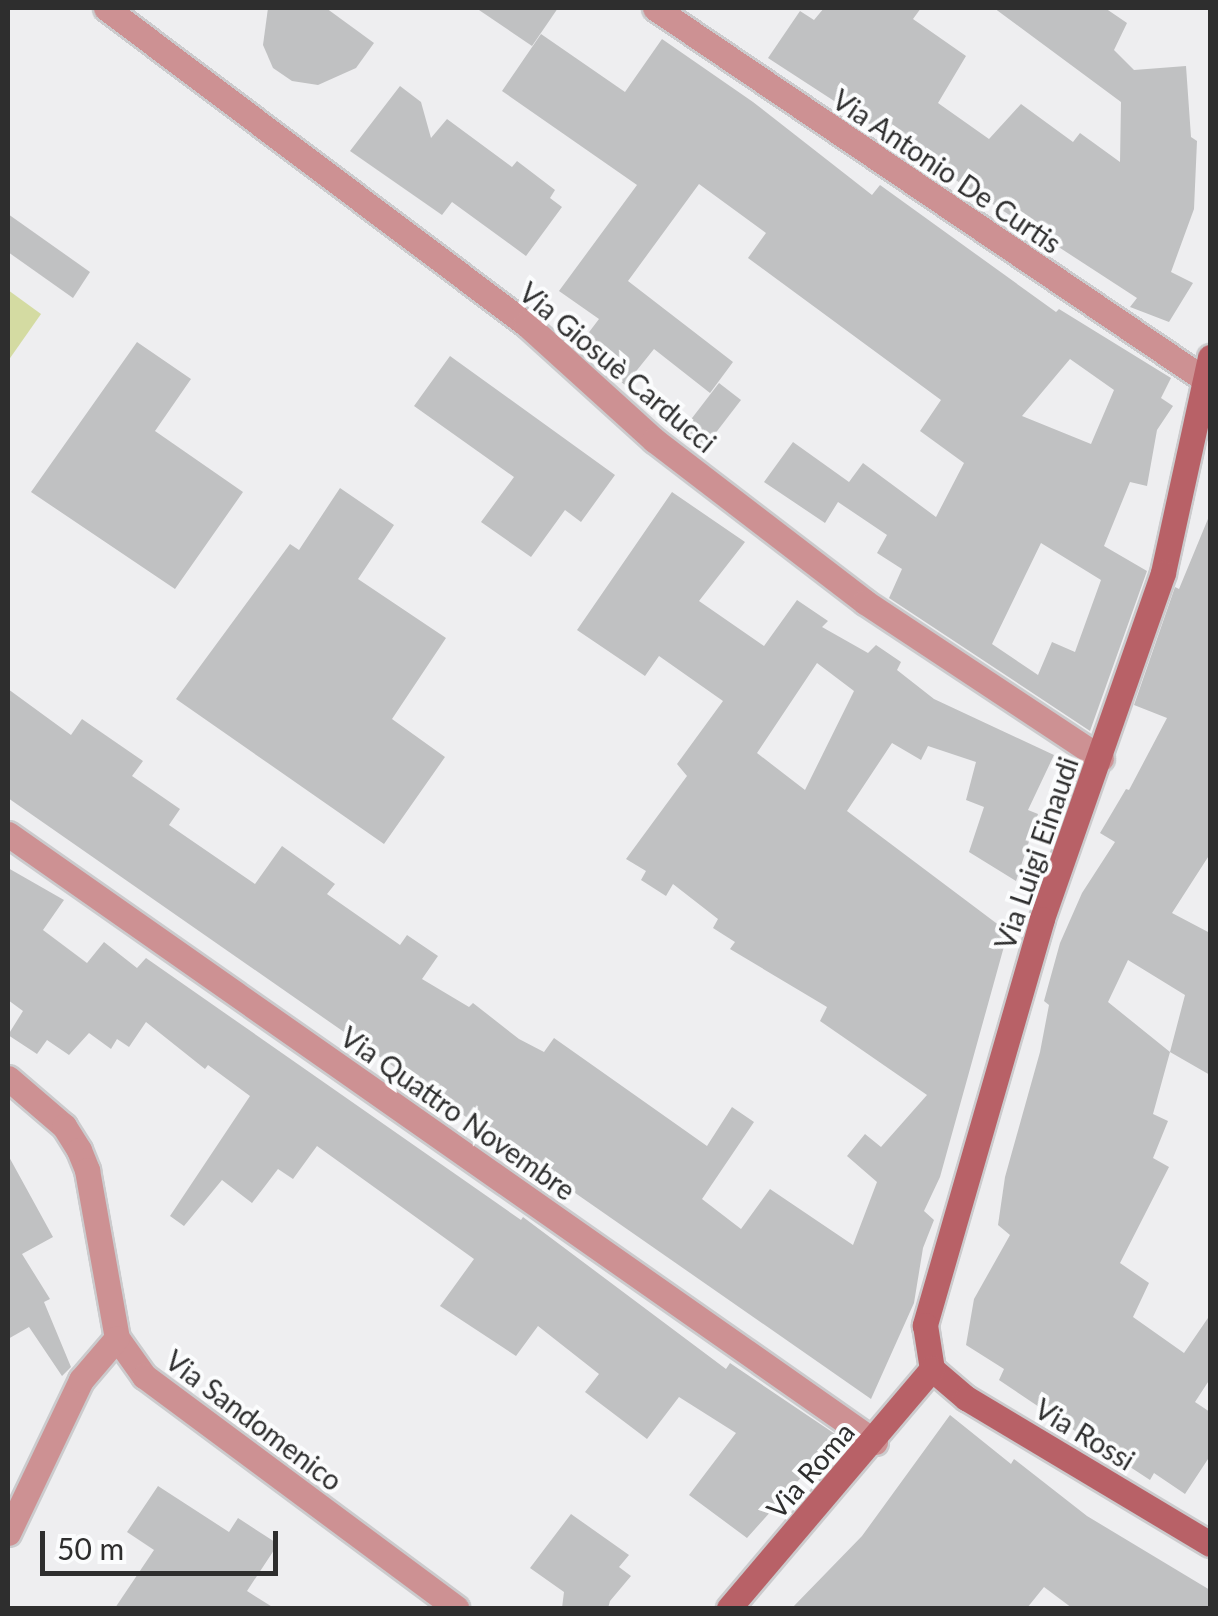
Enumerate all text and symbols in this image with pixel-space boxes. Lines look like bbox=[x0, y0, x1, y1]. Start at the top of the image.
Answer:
street label: Via Antonio De Curtis bbox=[826, 82, 1068, 260]
street label: Via Giosuè Carducci bbox=[513, 275, 723, 459]
street label: Via Luigi Einaudi bbox=[987, 752, 1085, 954]
street label: Via Quattro Novembre bbox=[334, 1019, 582, 1207]
street label: Via Sandomenico bbox=[159, 1343, 349, 1497]
street label: Via Rossi bbox=[1029, 1391, 1141, 1477]
street label: Via Roma bbox=[759, 1415, 861, 1525]
scale bar bbox=[45, 1511, 282, 1573]
text: 50 m bbox=[57, 1530, 124, 1566]

